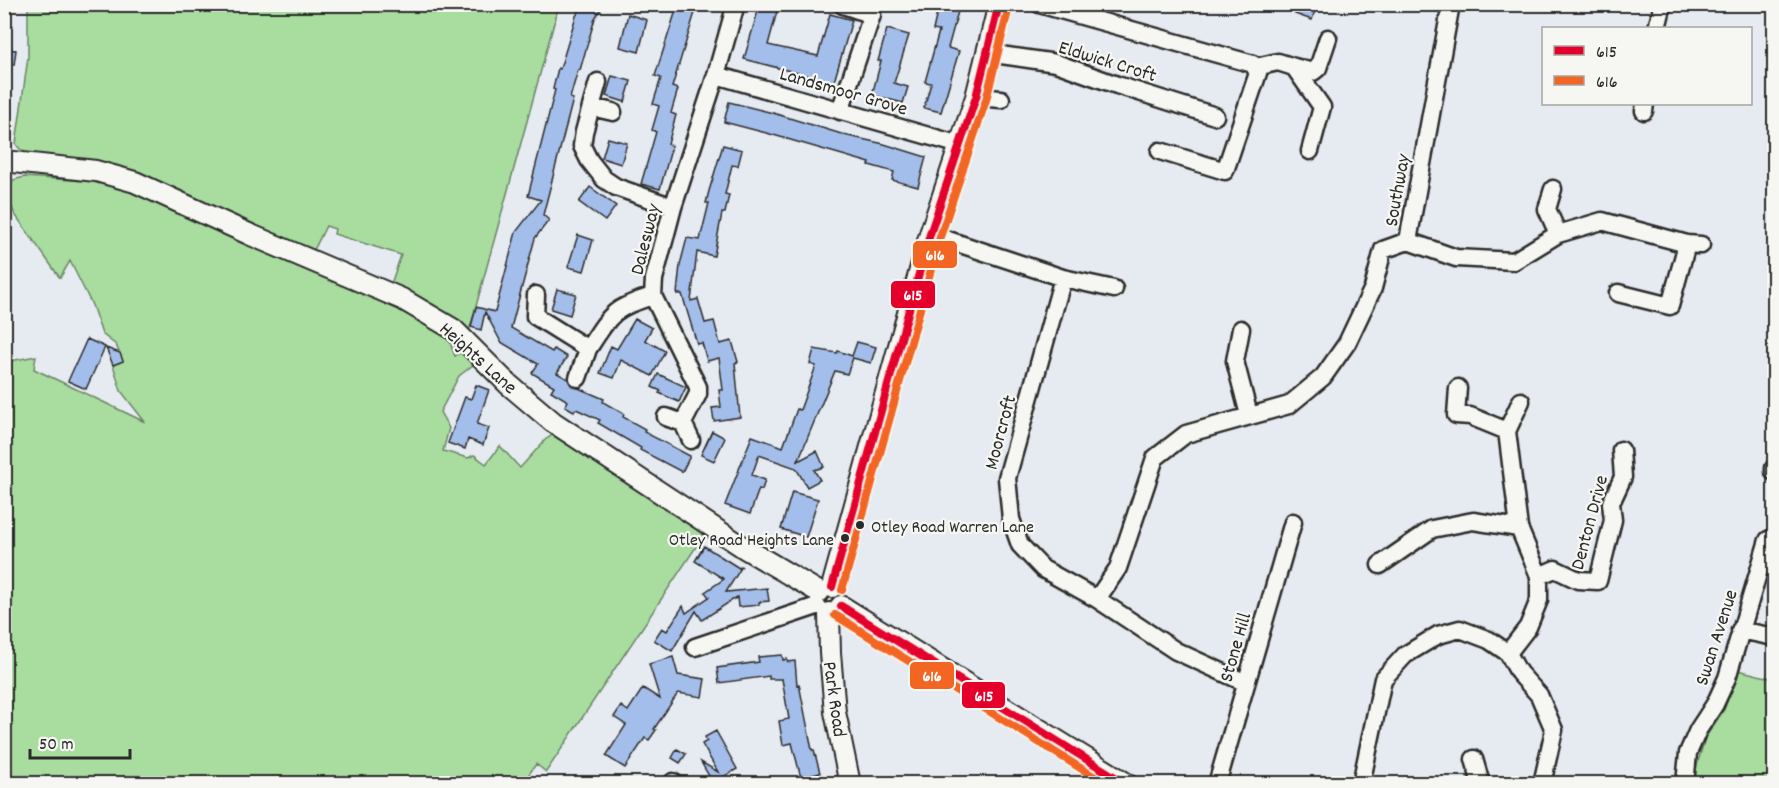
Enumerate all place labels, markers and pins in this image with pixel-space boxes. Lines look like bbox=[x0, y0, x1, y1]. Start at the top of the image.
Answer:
place label: Otley Road Warren Lane bbox=[871, 516, 1034, 541]
marker: Otley Road Warren Lane bbox=[854, 519, 866, 531]
place label: Otley Road Heights Lane bbox=[669, 529, 834, 554]
marker: Otley Road Heights Lane bbox=[839, 532, 851, 544]

